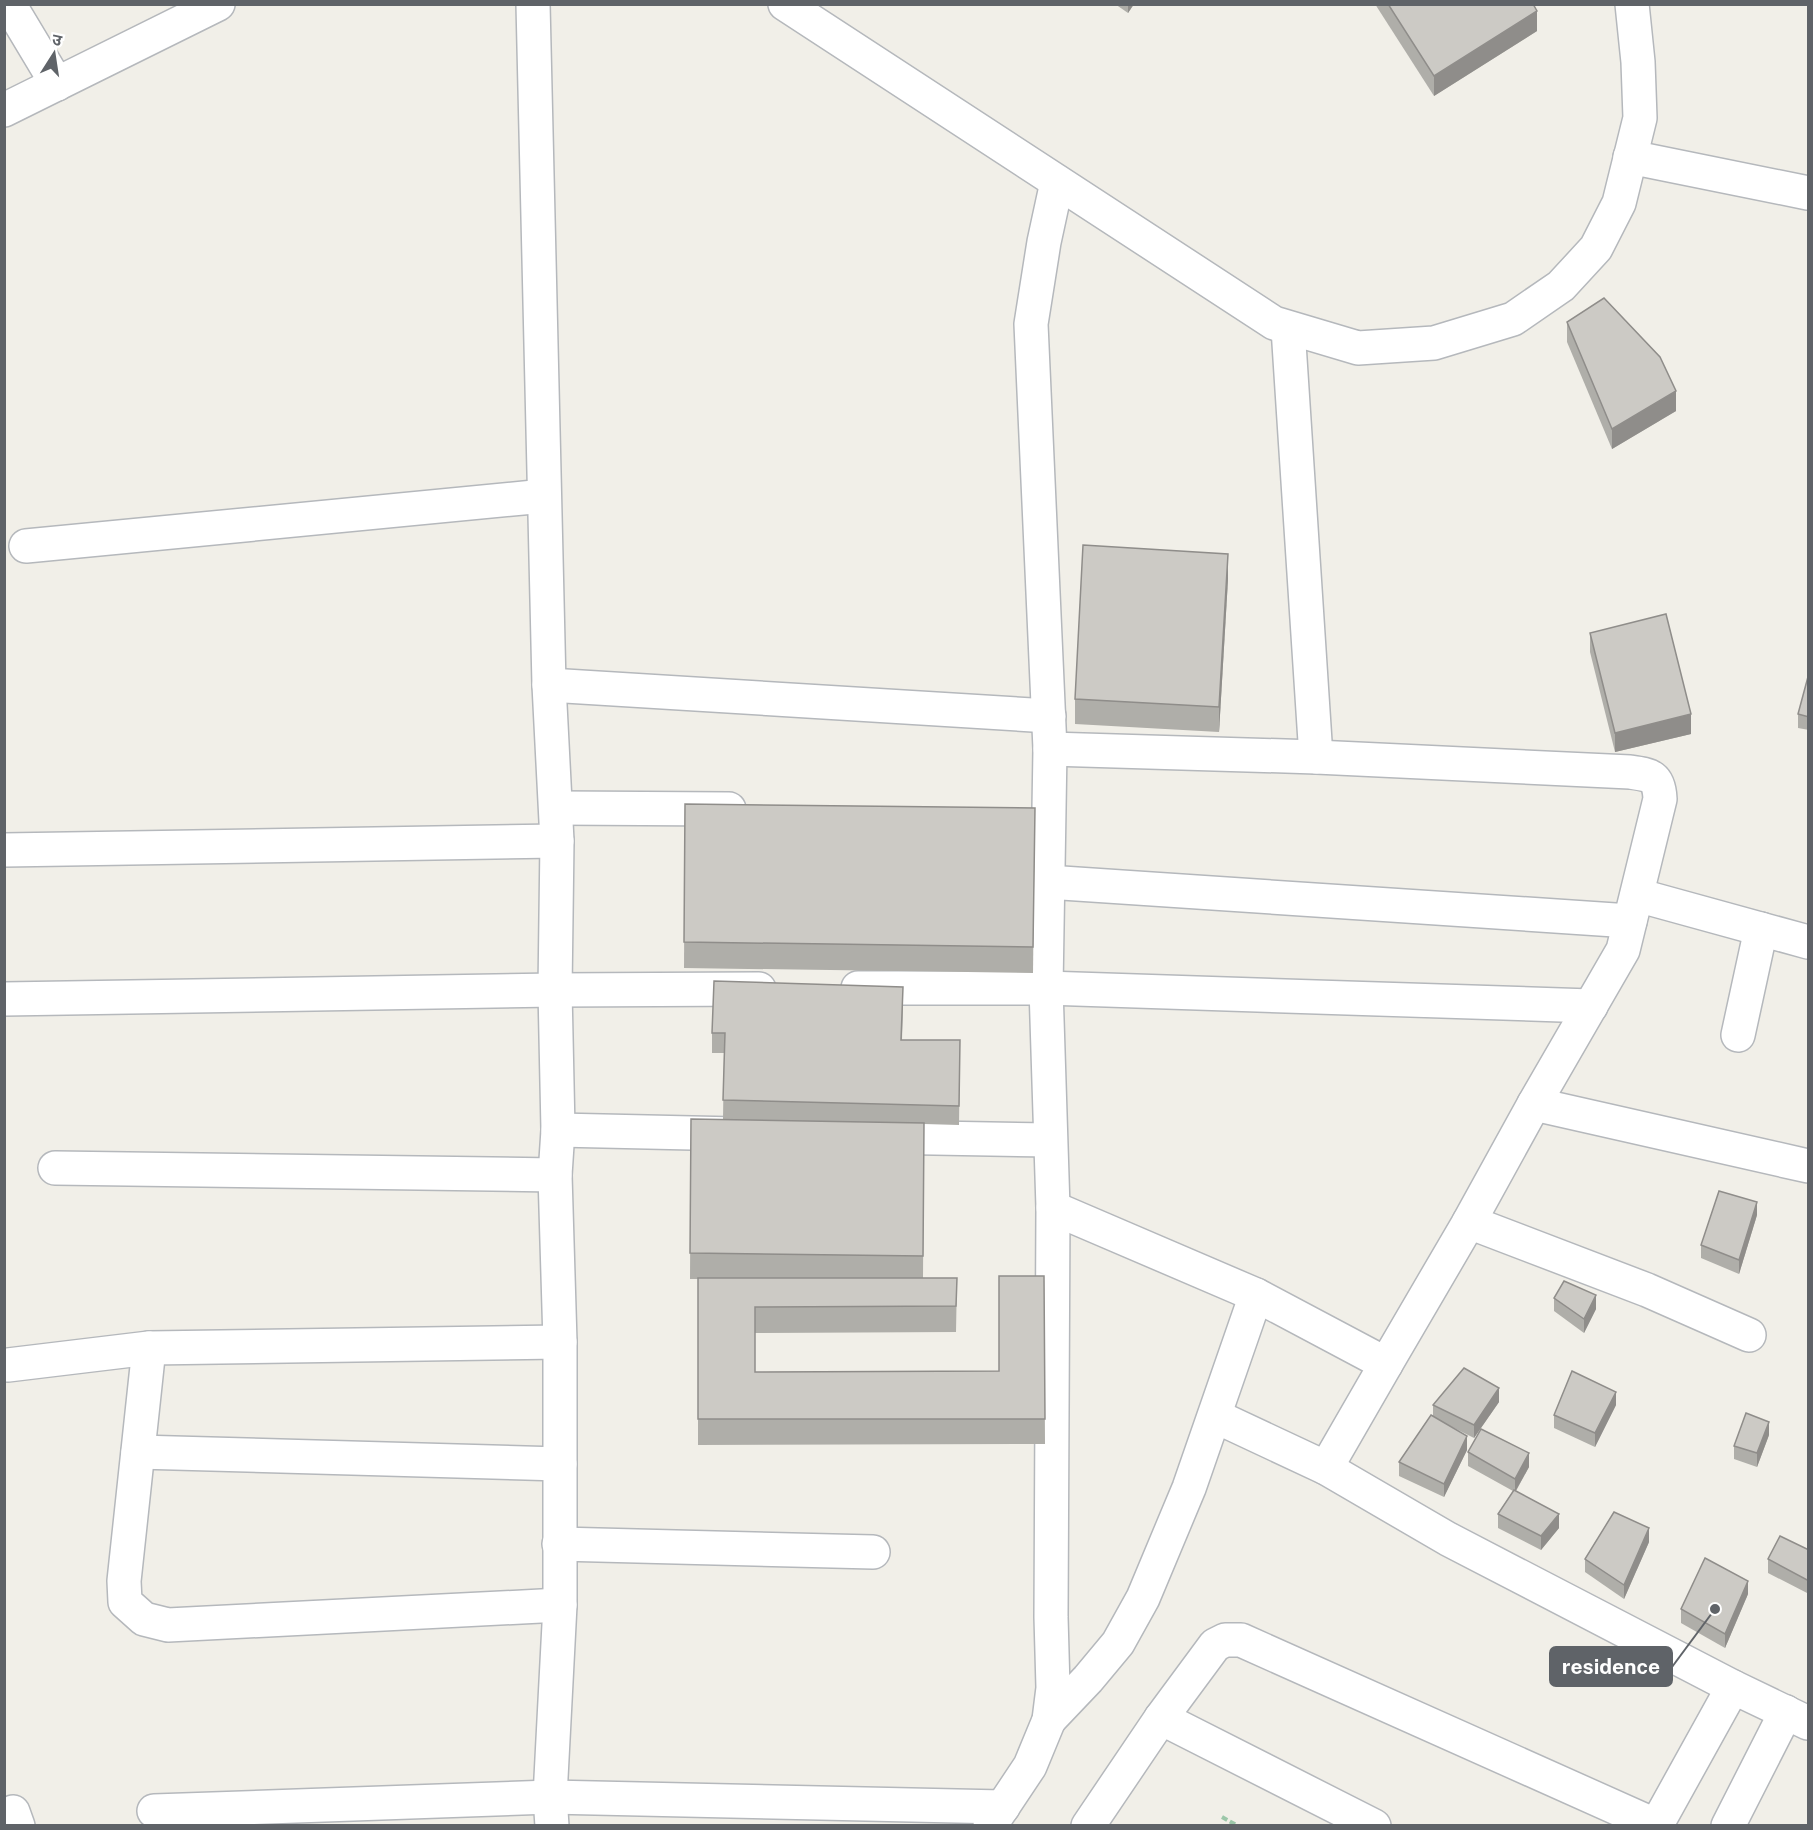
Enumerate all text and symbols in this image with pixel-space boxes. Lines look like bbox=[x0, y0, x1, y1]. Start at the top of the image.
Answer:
north arrow bbox=[24, 24, 84, 84]
text: उ bbox=[50, 30, 64, 50]
callout: residence bbox=[1550, 1647, 1672, 1686]
text: residence bbox=[1562, 1654, 1660, 1679]

